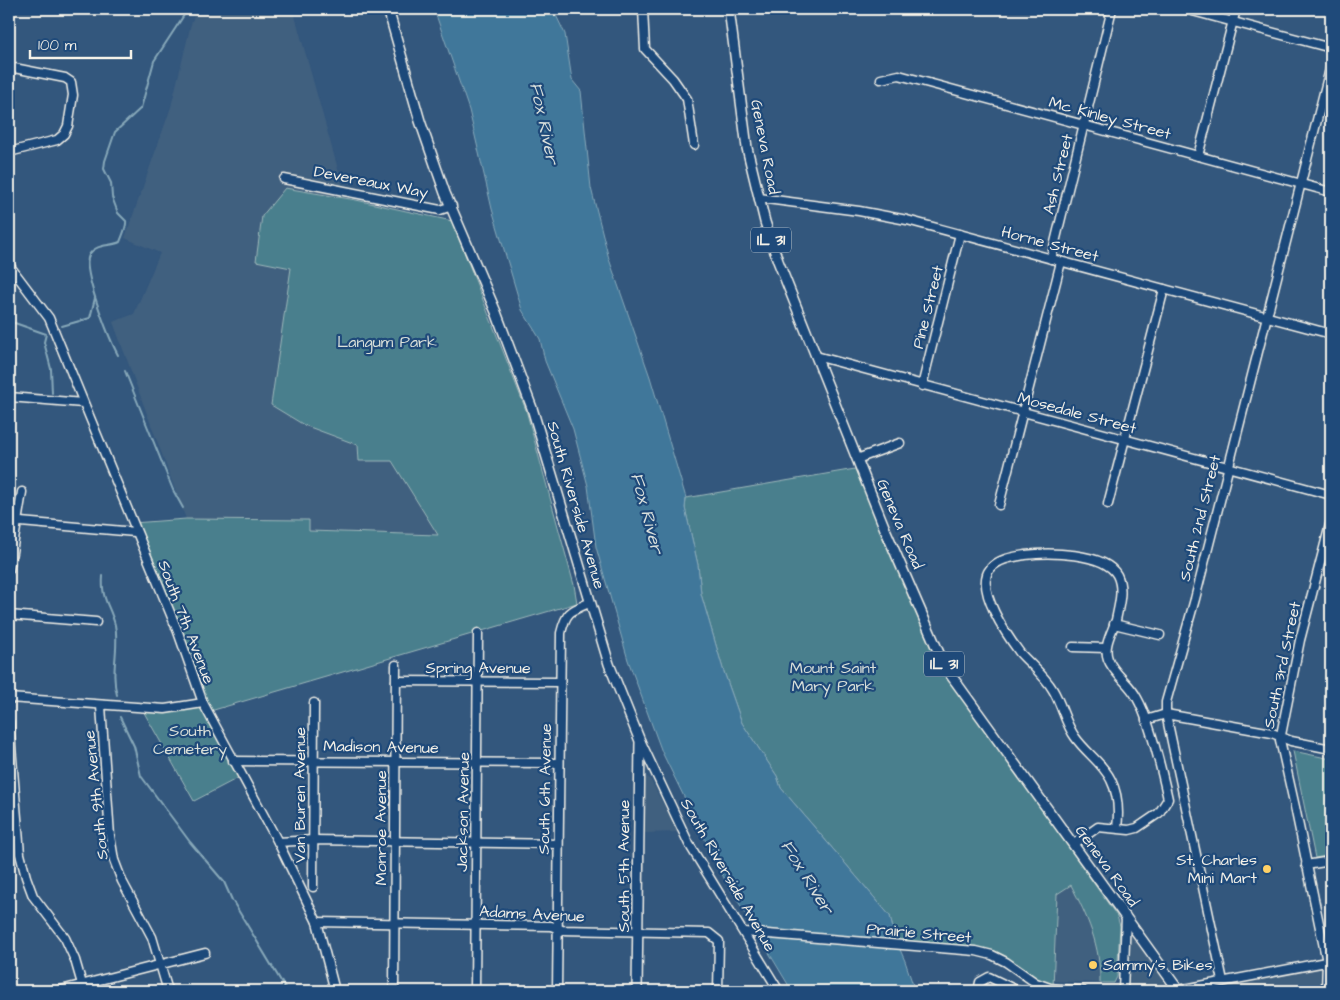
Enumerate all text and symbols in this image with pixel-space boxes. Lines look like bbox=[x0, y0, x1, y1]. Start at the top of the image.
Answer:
scale bar bbox=[30, 28, 131, 60]
text: 100 m bbox=[38, 35, 77, 56]
water label: Fox River bbox=[523, 80, 565, 168]
street label: Mc Kinley Street bbox=[1046, 91, 1174, 146]
street label: Geneva Road bbox=[745, 98, 785, 196]
street label: Ash Street bbox=[1037, 131, 1079, 216]
street label: Devereaux Way bbox=[312, 160, 430, 205]
street label: Horne Street bbox=[999, 220, 1102, 268]
road number: IL 31 bbox=[751, 228, 791, 252]
street label: Pine Street bbox=[907, 263, 949, 351]
park label: Langum Park bbox=[337, 331, 437, 354]
street label: Mosedale Street bbox=[1015, 387, 1139, 440]
street label: South Riverside Avenue bbox=[542, 419, 611, 592]
street label: South 2nd Street bbox=[1174, 452, 1226, 583]
water label: Fox River bbox=[624, 470, 670, 558]
street label: Geneva Road bbox=[871, 476, 929, 572]
street label: South 7th Avenue bbox=[152, 557, 220, 687]
street label: South 3rd Street bbox=[1258, 599, 1306, 730]
road number: IL 31 bbox=[924, 652, 964, 676]
street label: Spring Avenue bbox=[425, 657, 531, 680]
park label: Mount Saint Mary Park bbox=[790, 657, 877, 698]
park label: South Cemetery bbox=[153, 720, 227, 761]
street label: South 6th Avenue bbox=[533, 723, 557, 855]
street label: Van Buren Avenue bbox=[289, 727, 311, 863]
street label: South 9th Avenue bbox=[78, 729, 114, 861]
street label: Madison Avenue bbox=[323, 735, 439, 759]
street label: Jackson Avenue bbox=[451, 751, 475, 872]
street label: Monroe Avenue bbox=[370, 770, 392, 886]
street label: South Riverside Avenue bbox=[675, 794, 781, 956]
street label: South 5th Avenue bbox=[613, 800, 635, 932]
street label: Geneva Road bbox=[1070, 821, 1144, 911]
water label: Fox River bbox=[774, 835, 841, 920]
place label: St. Charles Mini Mart bbox=[1176, 849, 1258, 889]
marker: St. Charles Mini Mart bbox=[1261, 863, 1273, 875]
street label: Adams Avenue bbox=[479, 900, 586, 928]
street label: Prairie Street bbox=[866, 917, 973, 949]
place label: Sammy's Bikes bbox=[1103, 954, 1212, 977]
marker: Sammy's Bikes bbox=[1087, 959, 1099, 971]

